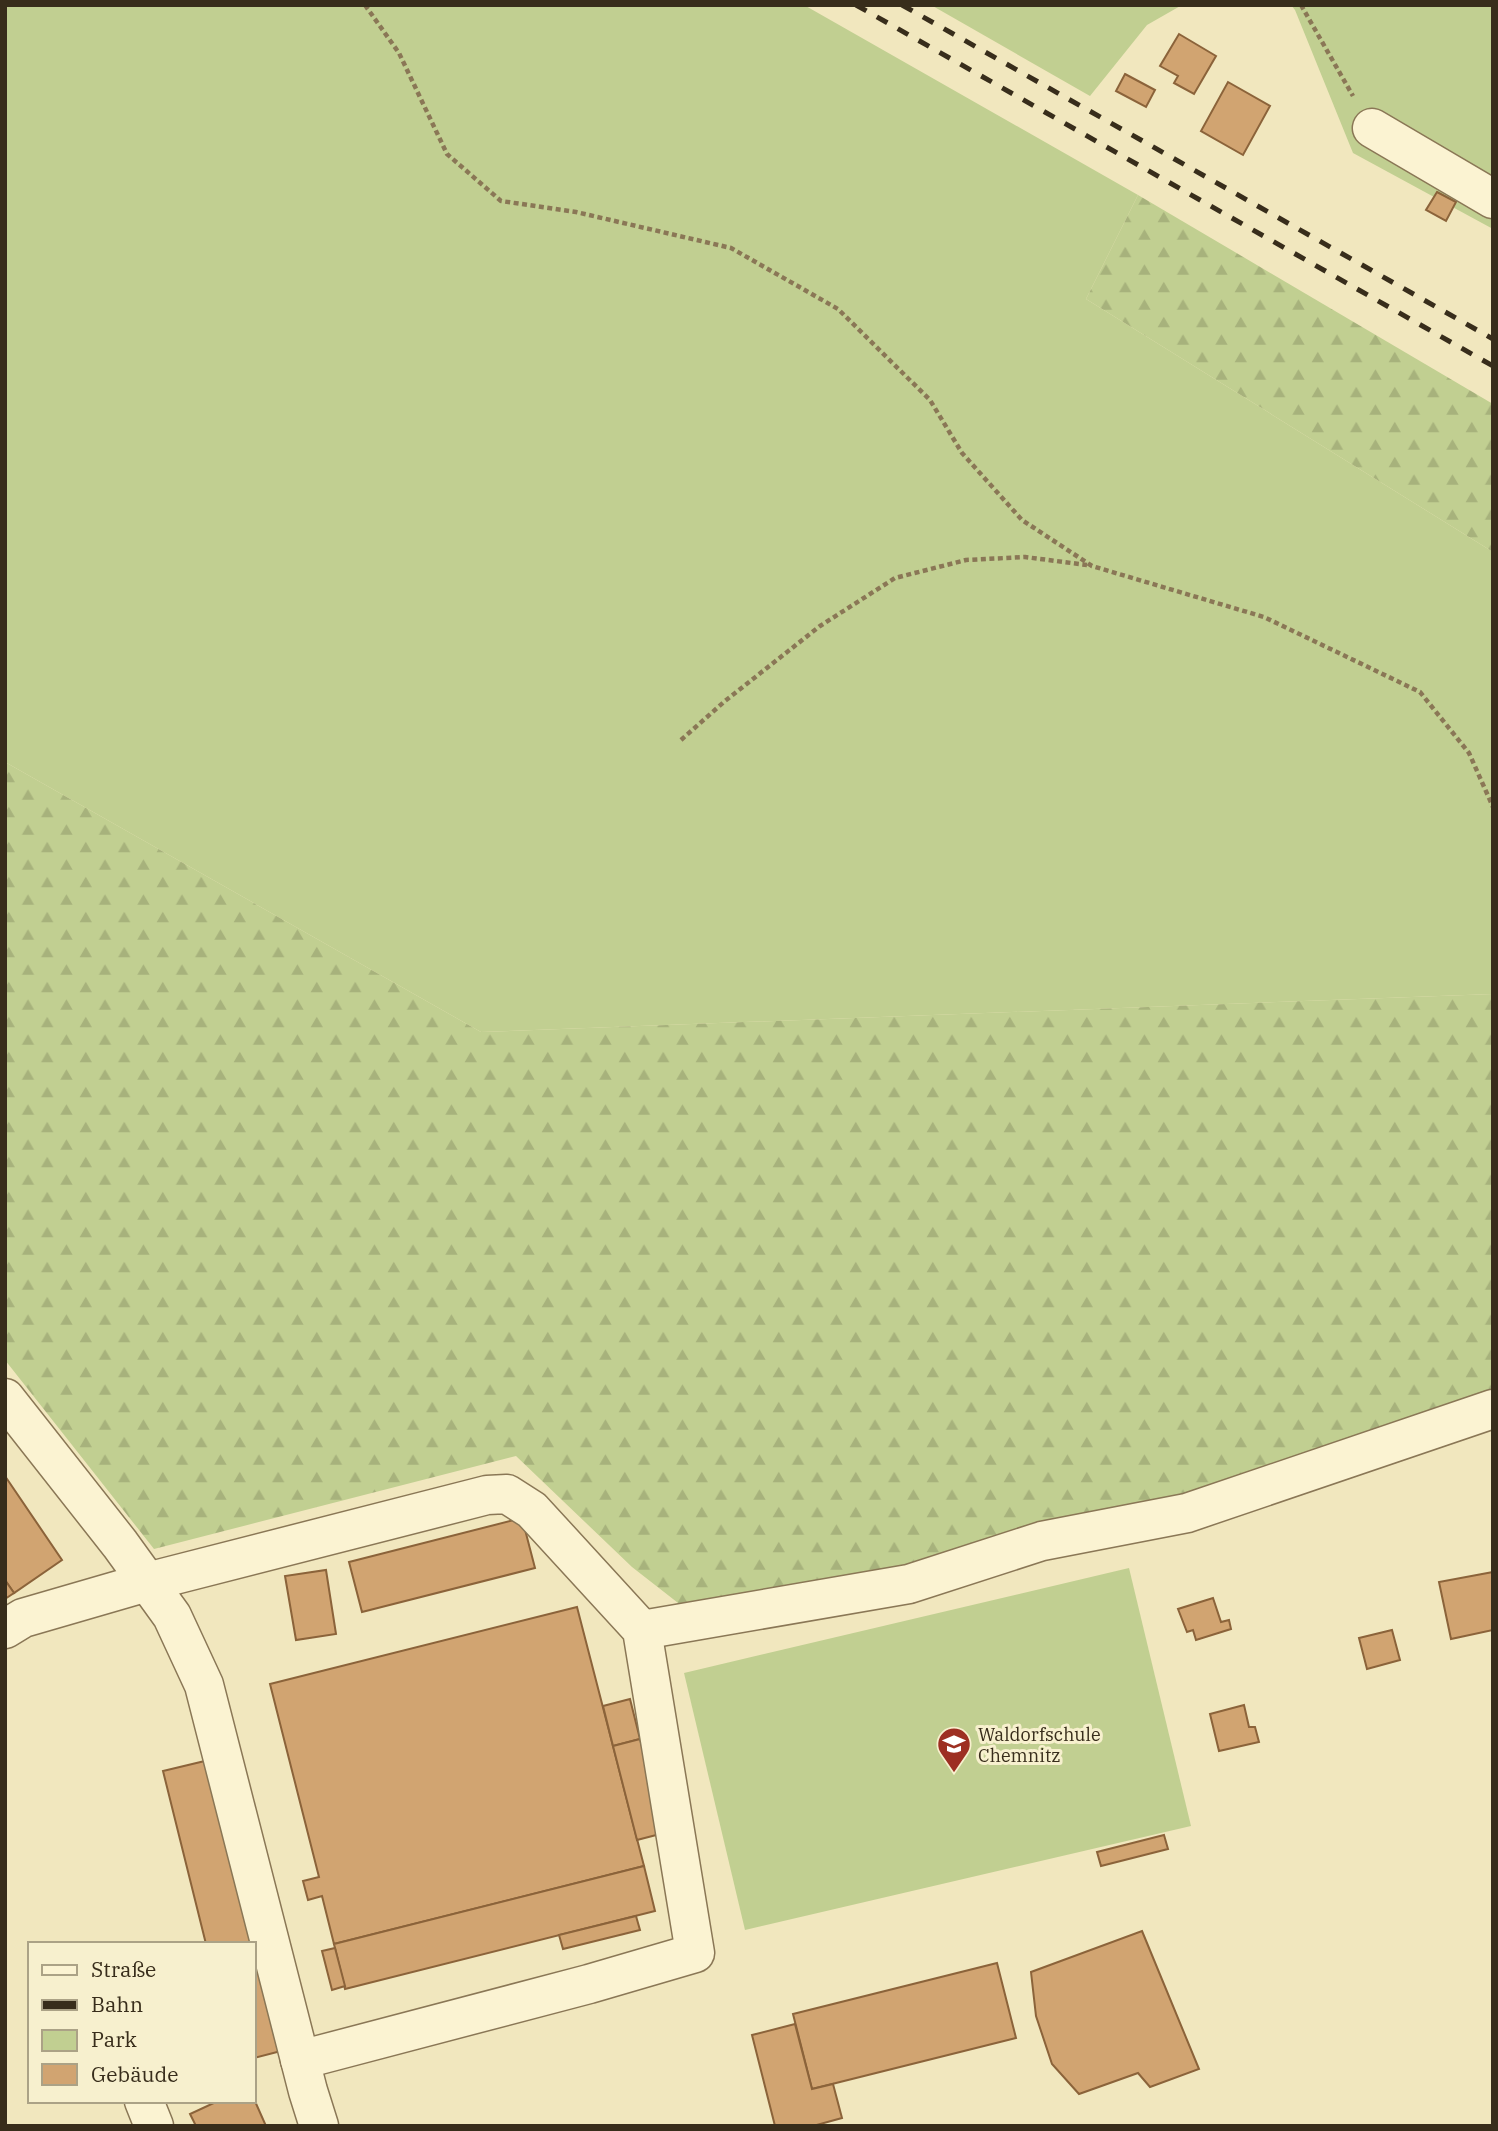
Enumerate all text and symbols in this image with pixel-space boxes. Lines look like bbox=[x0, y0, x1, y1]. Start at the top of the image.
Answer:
place label: Waldorfschule Chemnitz bbox=[978, 1723, 1101, 1767]
school or university icon: Waldorfschule Chemnitz bbox=[935, 1725, 973, 1774]
legend bbox=[28, 1942, 256, 2103]
text: Straße bbox=[91, 1955, 156, 1983]
text: Bahn bbox=[91, 1990, 143, 2018]
text: Park bbox=[91, 2025, 138, 2053]
text: Gebäude bbox=[91, 2060, 179, 2088]

